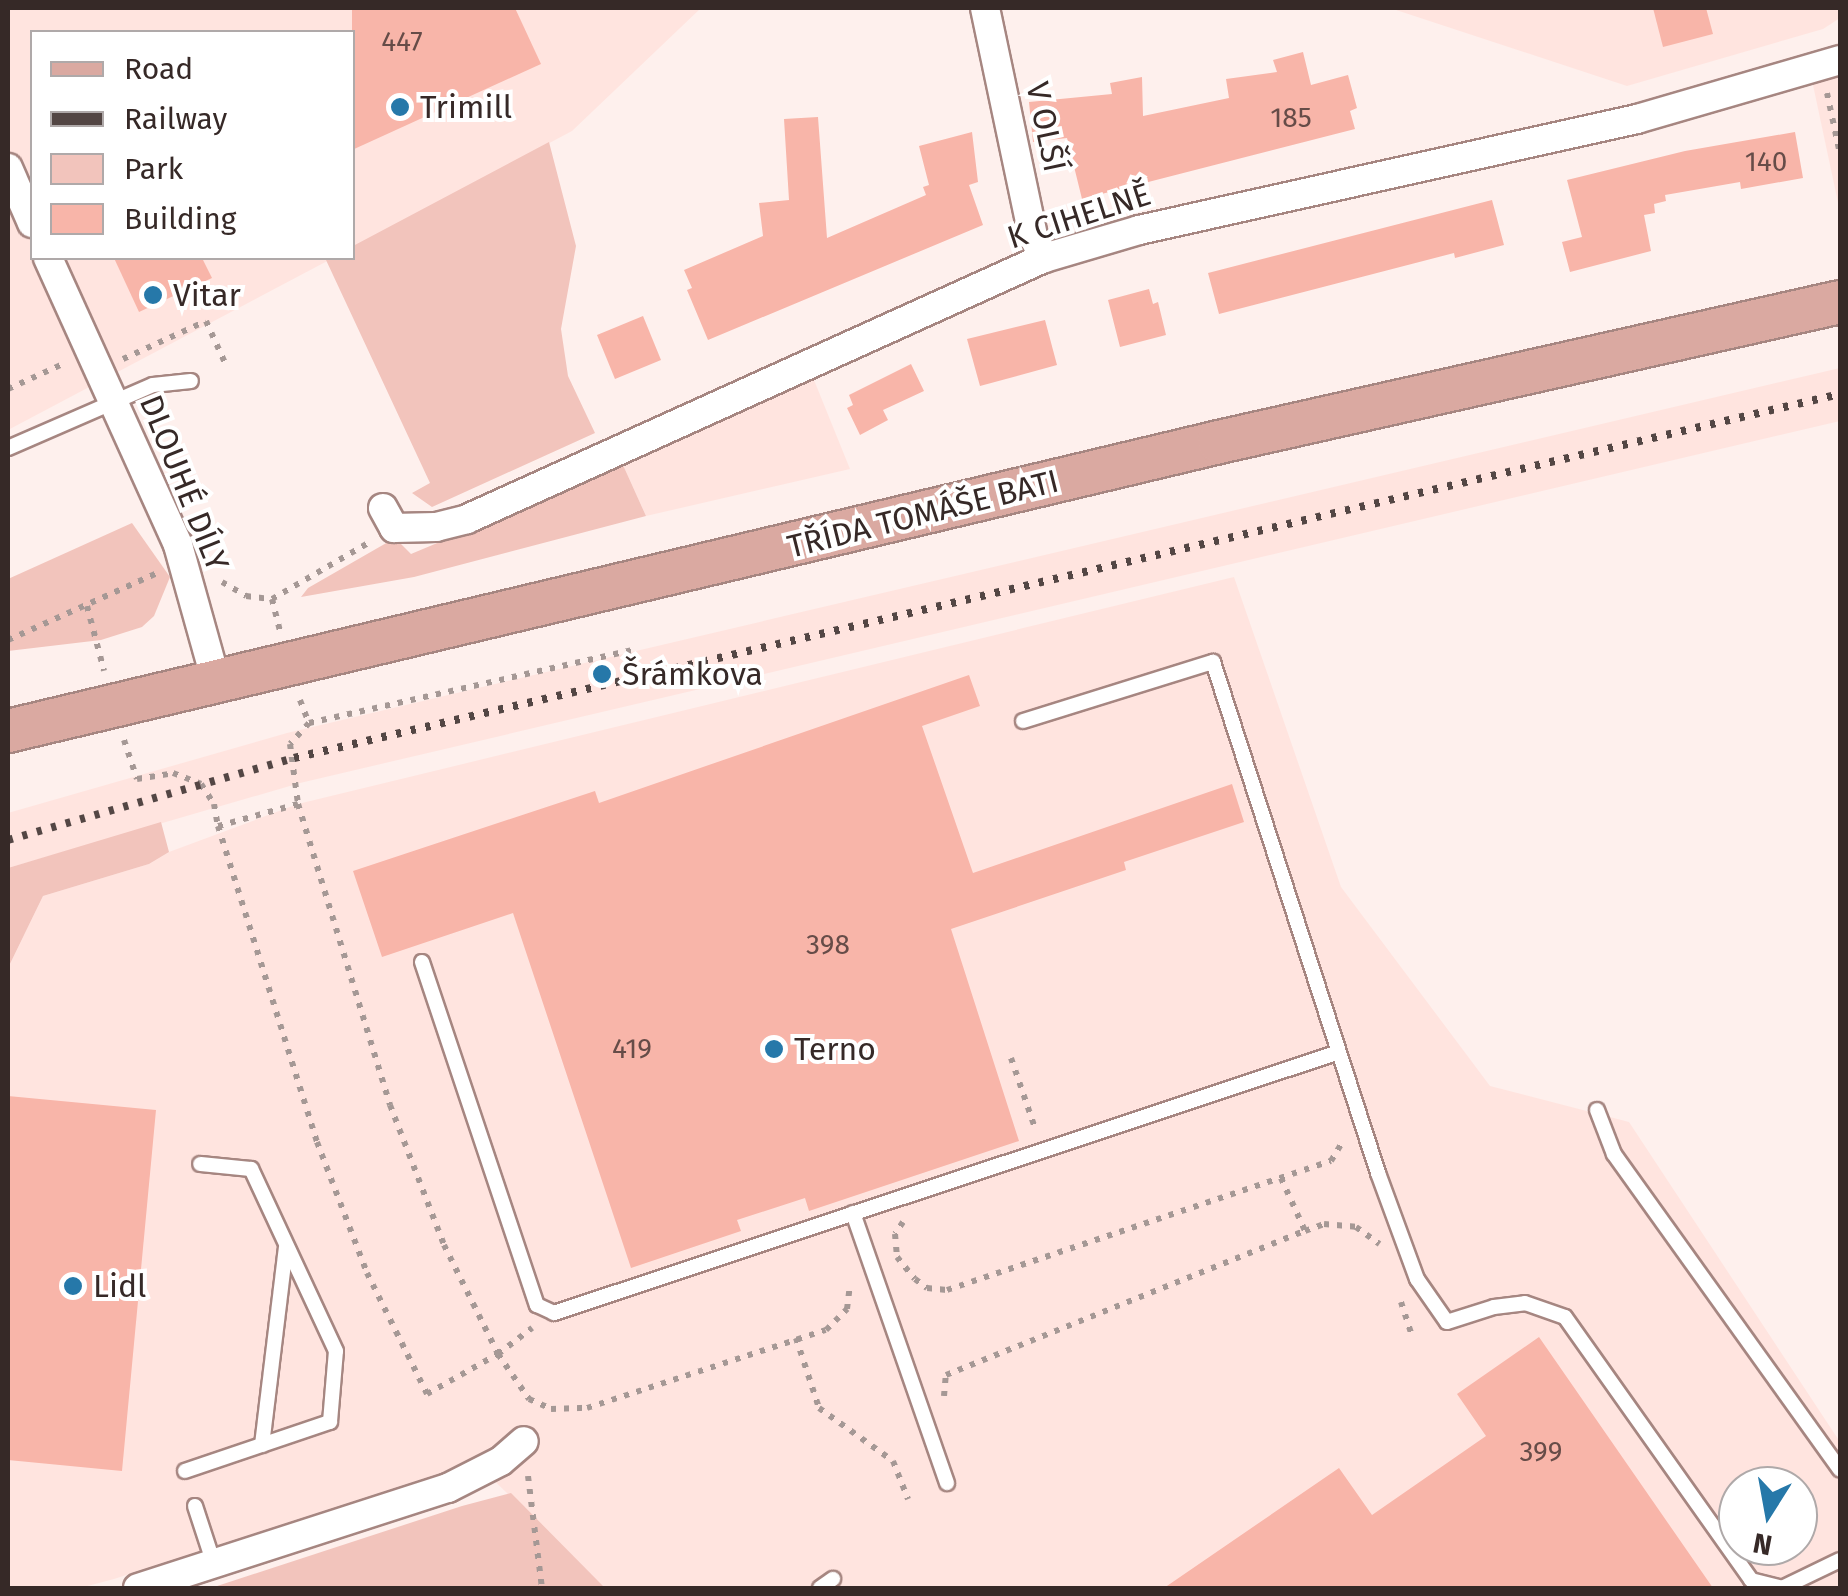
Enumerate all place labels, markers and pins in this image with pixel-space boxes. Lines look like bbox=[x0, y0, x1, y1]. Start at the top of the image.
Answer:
place label: Trimill bbox=[420, 88, 512, 126]
marker: Trimill bbox=[389, 96, 411, 118]
place label: Vitar bbox=[173, 276, 241, 314]
marker: Vitar bbox=[142, 284, 164, 306]
place label: Šrámkova bbox=[622, 655, 763, 693]
marker: Šrámkova bbox=[591, 663, 613, 685]
place label: Terno bbox=[794, 1030, 876, 1068]
marker: Terno bbox=[763, 1038, 785, 1060]
place label: Lidl bbox=[93, 1267, 146, 1305]
marker: Lidl bbox=[62, 1275, 84, 1297]

